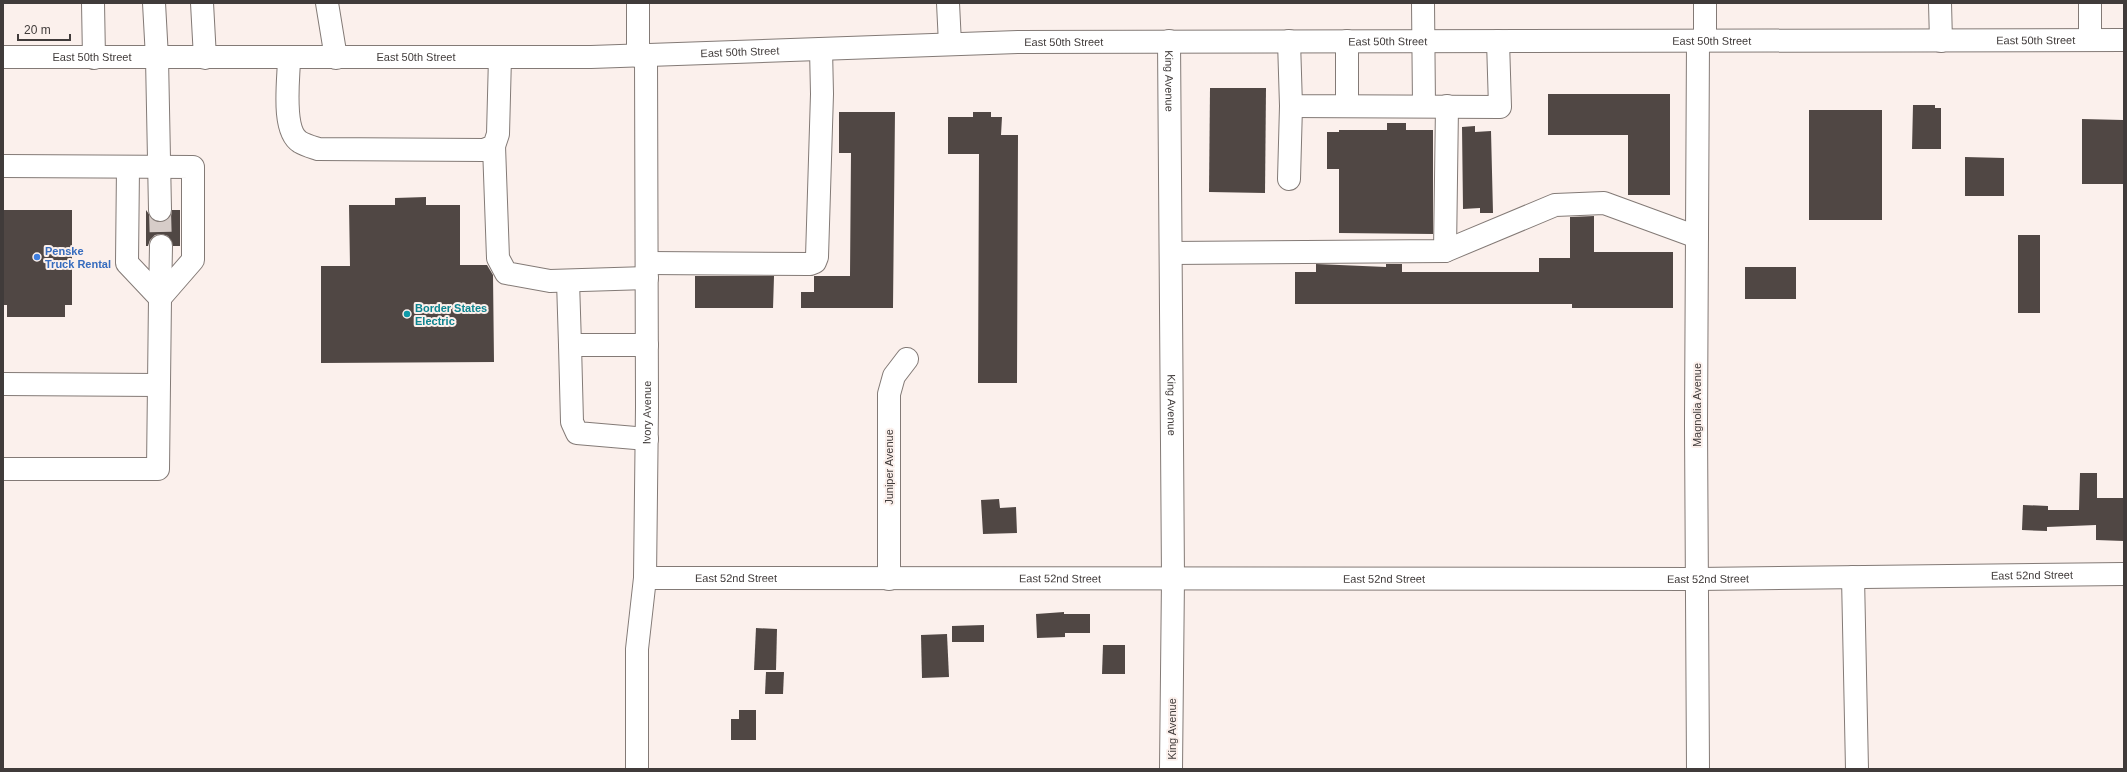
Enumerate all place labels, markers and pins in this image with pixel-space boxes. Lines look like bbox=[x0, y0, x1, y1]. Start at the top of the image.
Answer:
place label: Penske Truck Rental bbox=[45, 245, 111, 270]
marker: Penske Truck Rental bbox=[32, 252, 42, 262]
place label: Border States Electric bbox=[415, 302, 487, 327]
marker: Border States Electric bbox=[402, 309, 412, 319]

